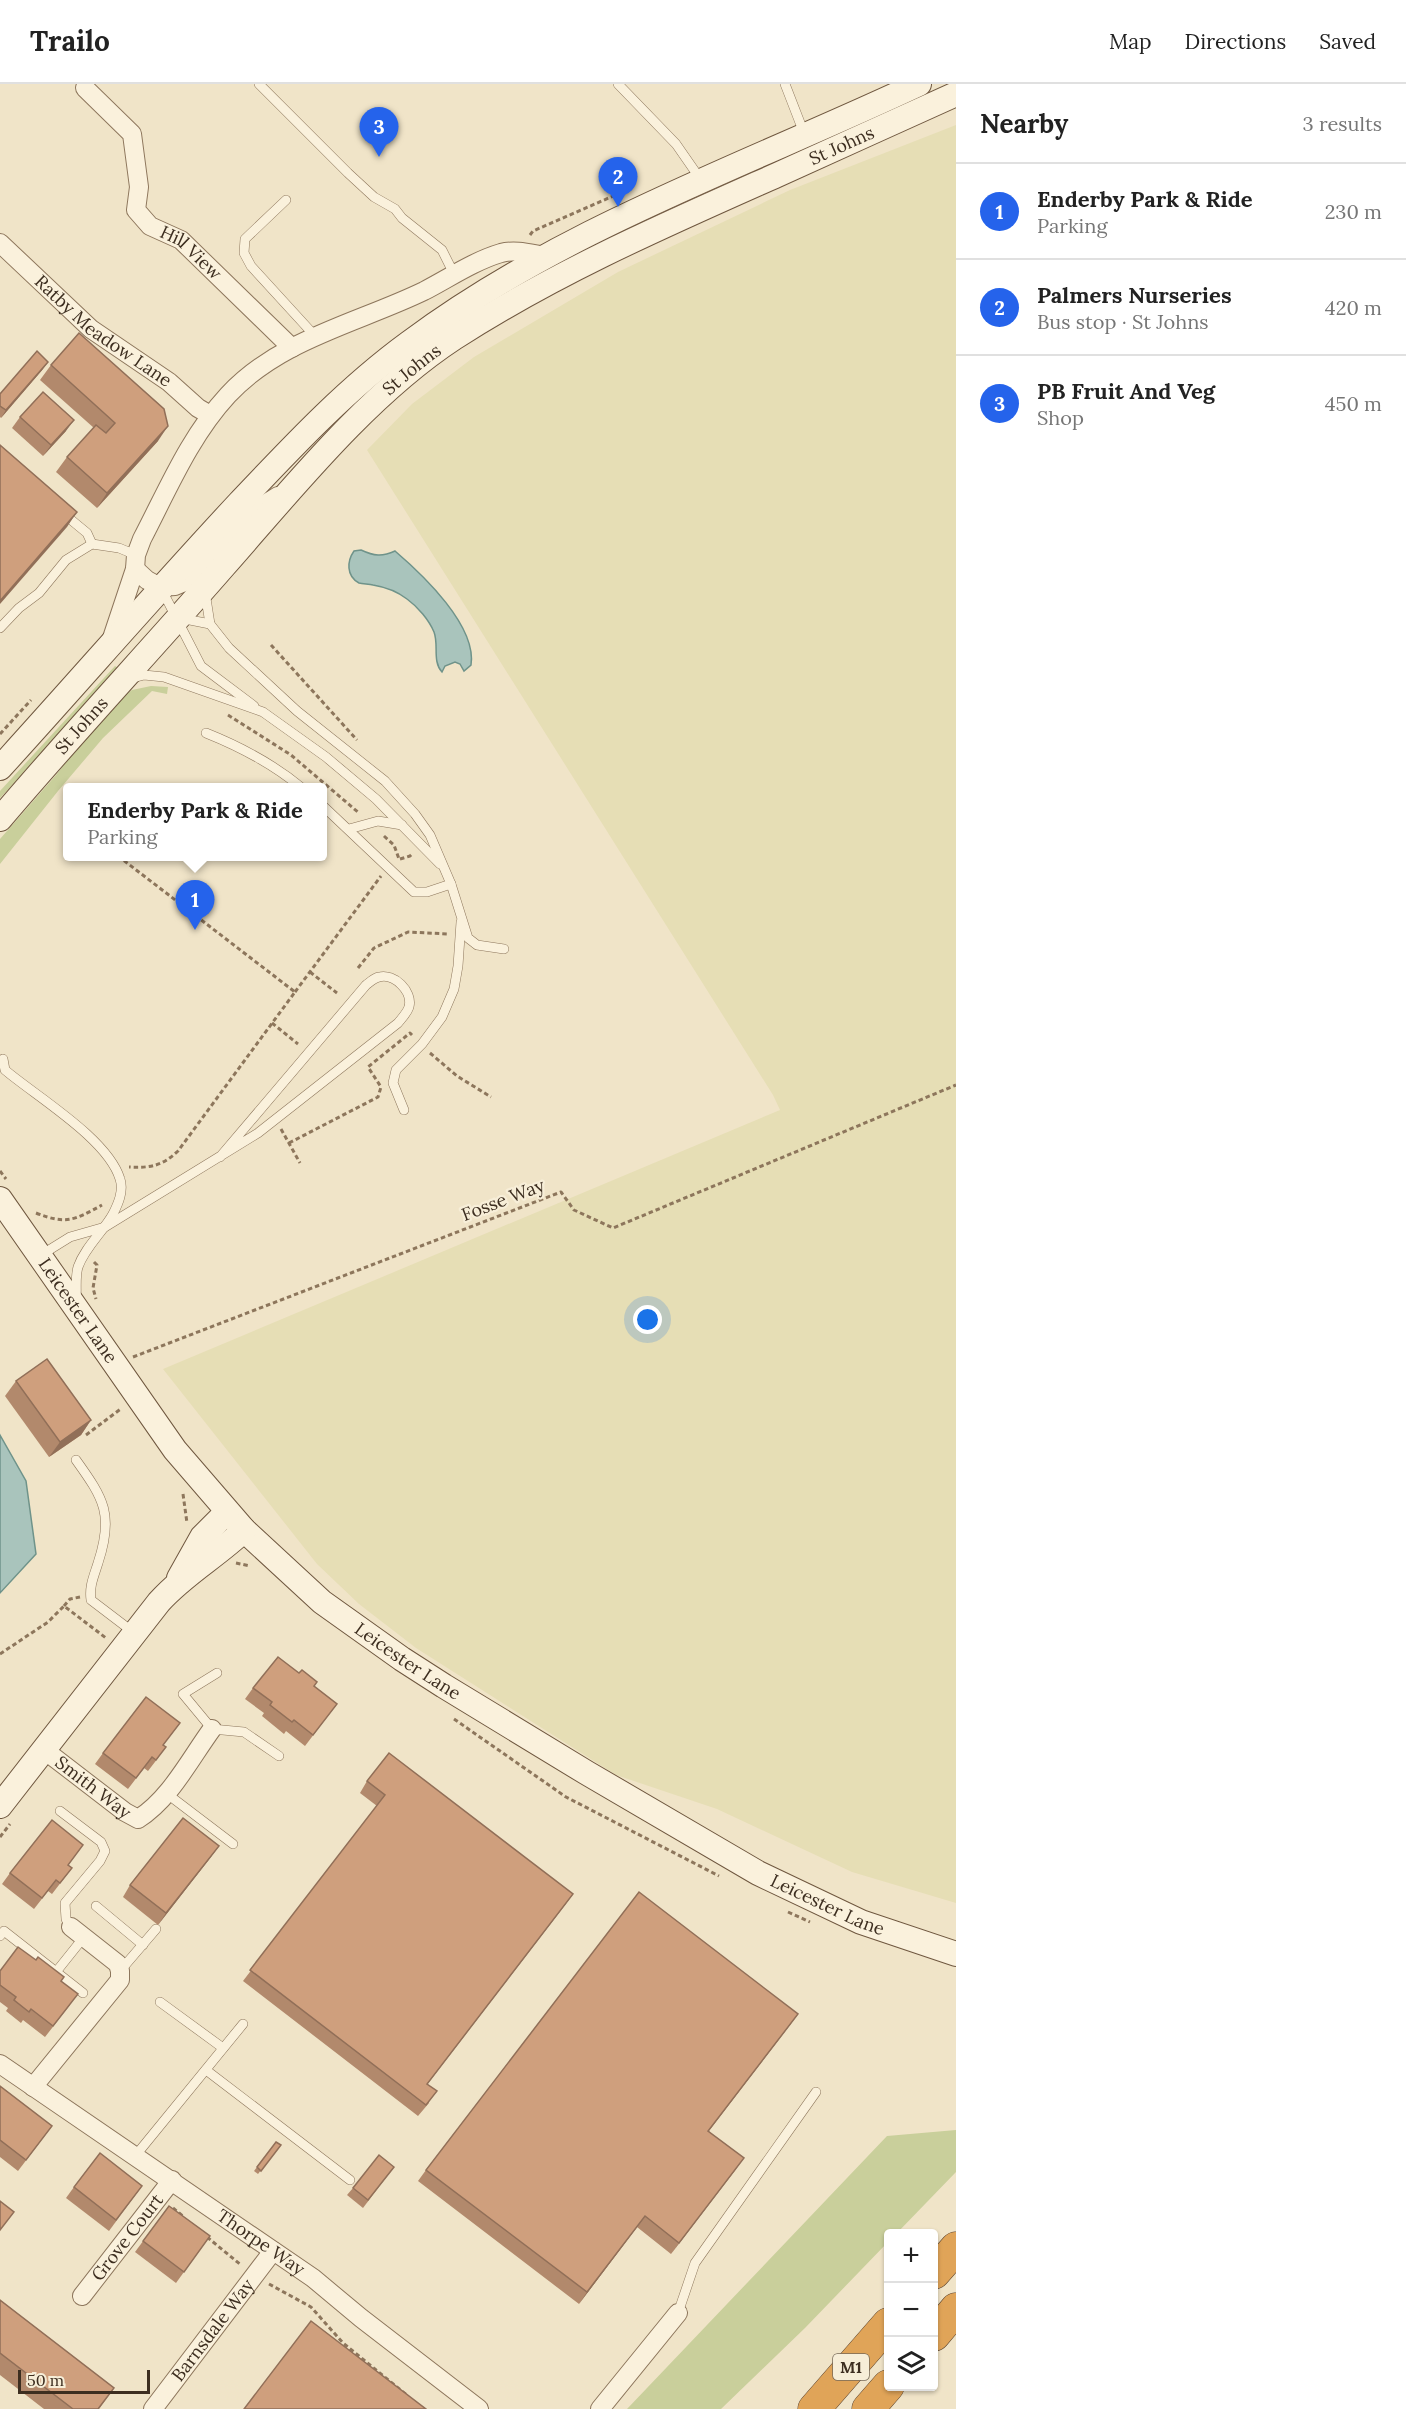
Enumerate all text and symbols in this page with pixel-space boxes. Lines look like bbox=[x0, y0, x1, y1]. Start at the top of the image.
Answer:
text: Trailo bbox=[30, 23, 110, 59]
text: Map bbox=[1109, 28, 1152, 55]
text: Directions bbox=[1185, 28, 1286, 55]
text: Saved bbox=[1319, 28, 1376, 55]
pin: 3 bbox=[360, 107, 398, 157]
text: Nearby bbox=[980, 107, 1068, 140]
text: 3 results bbox=[1303, 111, 1382, 136]
street label: St Johns bbox=[805, 121, 878, 170]
pin: 2 bbox=[598, 158, 638, 207]
text: Enderby Park & Ride bbox=[1037, 185, 1253, 213]
text: 1 bbox=[995, 199, 1004, 224]
text: 230 m bbox=[1325, 199, 1382, 224]
text: Parking bbox=[1037, 213, 1107, 238]
street label: Hill View bbox=[157, 220, 227, 285]
street label: Ratby Meadow Lane bbox=[30, 270, 177, 392]
text: Palmers Nurseries bbox=[1037, 281, 1232, 309]
text: 2 bbox=[994, 295, 1005, 320]
text: 420 m bbox=[1325, 295, 1382, 320]
text: Bus stop · St Johns bbox=[1037, 309, 1209, 334]
street label: St Johns bbox=[377, 339, 445, 400]
text: PB Fruit And Veg bbox=[1037, 377, 1215, 405]
text: 3 bbox=[994, 391, 1005, 416]
text: 450 m bbox=[1325, 391, 1382, 416]
text: Shop bbox=[1037, 405, 1084, 430]
street label: St Johns bbox=[50, 692, 113, 759]
popup bbox=[63, 783, 327, 861]
text: Enderby Park & Ride bbox=[87, 796, 303, 824]
text: Parking bbox=[87, 824, 158, 849]
pin: 1 bbox=[176, 880, 214, 930]
street label: Fosse Way bbox=[458, 1173, 548, 1226]
street label: Leicester Lane bbox=[34, 1253, 123, 1367]
your location bbox=[633, 1305, 662, 1334]
street label: Leicester Lane bbox=[350, 1617, 465, 1705]
street label: Smith Way bbox=[51, 1750, 136, 1824]
street label: Leicester Lane bbox=[767, 1869, 888, 1940]
street label: Grove Court bbox=[86, 2189, 168, 2285]
street label: Thorpe Way bbox=[213, 2204, 310, 2280]
map controls bbox=[884, 2229, 938, 2391]
button: + bbox=[884, 2229, 938, 2283]
street label: Barnsdale Way bbox=[166, 2274, 259, 2386]
button: − bbox=[884, 2283, 938, 2337]
button: layers bbox=[884, 2337, 938, 2391]
road number: M1 bbox=[833, 2354, 869, 2380]
scale bar bbox=[18, 2367, 150, 2394]
text: 50 m bbox=[27, 2370, 64, 2390]

